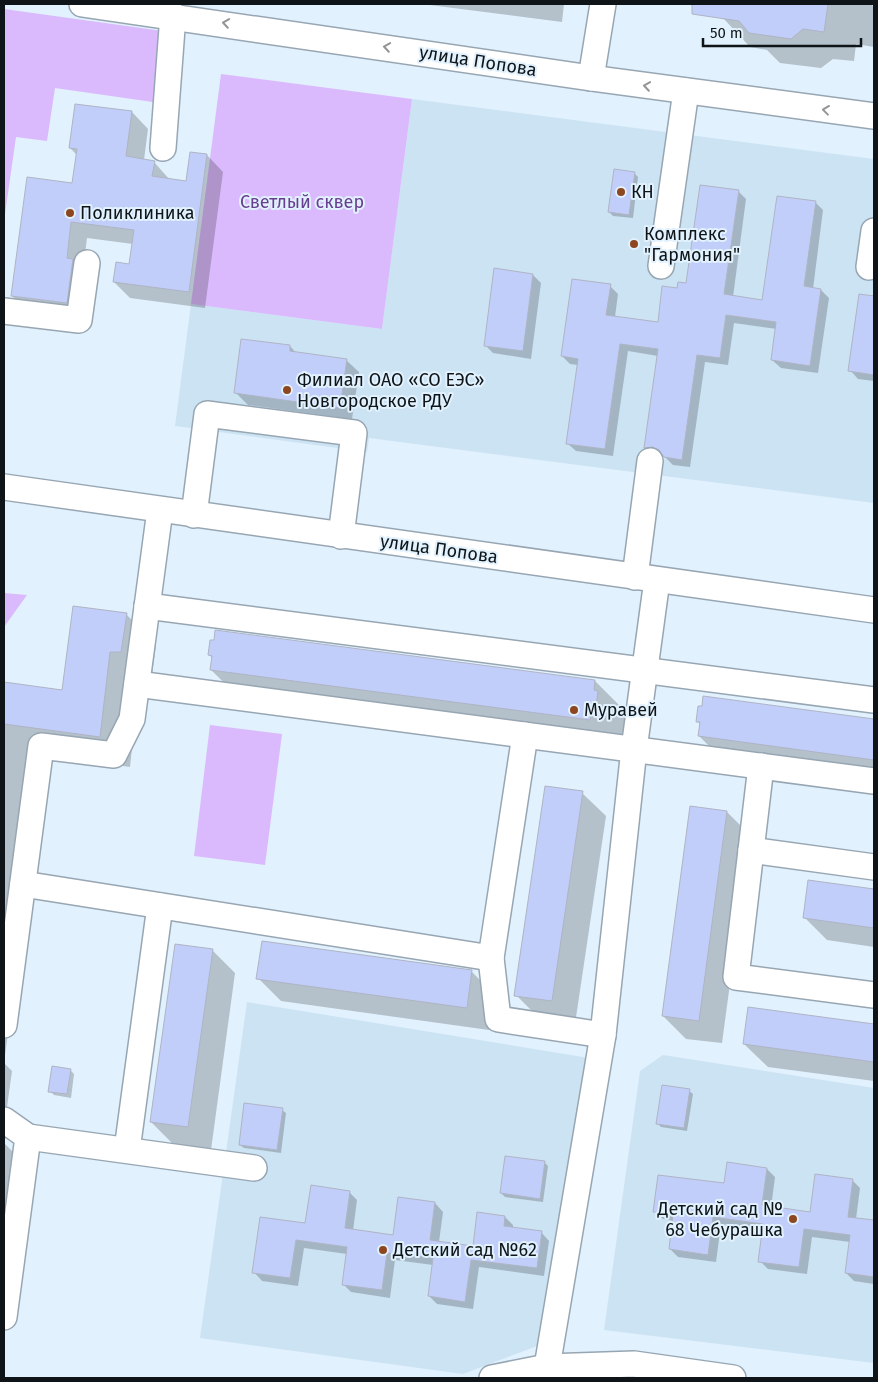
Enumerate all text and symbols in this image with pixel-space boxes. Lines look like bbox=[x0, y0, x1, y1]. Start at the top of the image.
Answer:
scale bar bbox=[703, 15, 860, 47]
one-way arrow bbox=[222, 19, 231, 29]
text: 50 m bbox=[710, 24, 743, 42]
street label: улица Попова bbox=[418, 41, 538, 81]
one-way arrow bbox=[383, 43, 391, 53]
one-way arrow bbox=[643, 81, 651, 92]
one-way arrow bbox=[822, 105, 830, 115]
place label: КН bbox=[631, 181, 654, 203]
marker: КН bbox=[615, 186, 627, 198]
park label: Светлый сквер bbox=[240, 191, 364, 213]
place label: Поликлиника bbox=[80, 202, 195, 224]
marker: Поликлиника bbox=[64, 207, 76, 219]
place label: Комплекс "Гармония" bbox=[644, 223, 740, 266]
marker: Комплекс "Гармония" bbox=[628, 238, 640, 250]
place label: Филиал ОАО «СО ЕЭС» Новгородское РДУ bbox=[297, 369, 485, 412]
marker: Филиал ОАО «СО ЕЭС» Новгородское РДУ bbox=[281, 384, 293, 396]
street label: улица Попова bbox=[379, 530, 499, 568]
place label: Муравей bbox=[584, 699, 658, 721]
marker: Муравей bbox=[568, 704, 580, 716]
place label: Детский сад № 68 Чебурашка bbox=[656, 1198, 783, 1241]
marker: Детский сад № 68 Чебурашка bbox=[787, 1213, 799, 1225]
place label: Детский сад №62 bbox=[392, 1239, 537, 1261]
marker: Детский сад №62 bbox=[377, 1244, 389, 1256]

